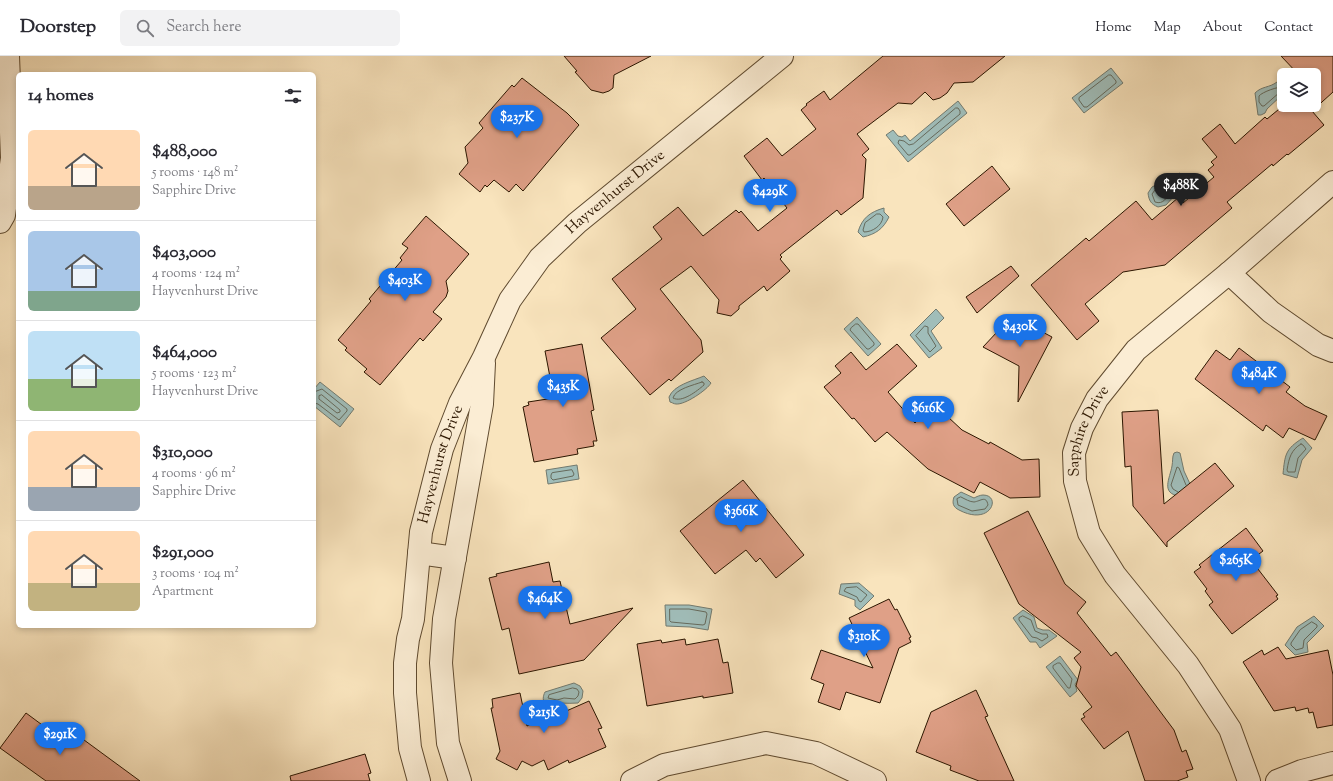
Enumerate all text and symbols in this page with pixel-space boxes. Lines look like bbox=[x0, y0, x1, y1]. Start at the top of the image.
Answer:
search box bbox=[120, 10, 400, 46]
text: Doorstep bbox=[20, 14, 96, 41]
icon: search bbox=[134, 17, 156, 39]
text: Search here bbox=[166, 17, 241, 38]
text: Home bbox=[1095, 18, 1132, 38]
text: Map bbox=[1154, 18, 1181, 38]
text: About bbox=[1203, 18, 1242, 38]
text: Contact bbox=[1264, 18, 1313, 38]
map controls bbox=[1277, 68, 1321, 112]
button: layers bbox=[1277, 68, 1321, 112]
text: 14 homes bbox=[28, 84, 94, 108]
icon: filters bbox=[282, 85, 304, 107]
pin: $237K bbox=[489, 105, 545, 139]
text: $237K bbox=[500, 109, 534, 127]
text: $488,000 bbox=[152, 140, 217, 164]
street label: Hayvenhurst Drive bbox=[561, 145, 669, 239]
icon: home bbox=[60, 146, 108, 194]
text: 5 rooms · 148 m² bbox=[152, 164, 238, 182]
pin: $488K bbox=[1153, 173, 1209, 207]
text: $488K bbox=[1163, 177, 1199, 195]
pin: $429K bbox=[742, 179, 798, 213]
text: Sapphire Drive bbox=[152, 182, 236, 200]
text: $429K bbox=[752, 183, 788, 201]
text: $403,000 bbox=[152, 241, 216, 265]
icon: home bbox=[60, 247, 108, 295]
text: 4 rooms · 124 m² bbox=[152, 265, 240, 283]
pin: $403K bbox=[377, 268, 433, 302]
text: $403K bbox=[388, 272, 422, 290]
text: Hayvenhurst Drive bbox=[152, 283, 258, 301]
pin: $430K bbox=[992, 314, 1048, 348]
text: $430K bbox=[1003, 318, 1037, 336]
text: $464,000 bbox=[152, 341, 217, 365]
icon: home bbox=[60, 347, 108, 395]
pin: $484K bbox=[1231, 361, 1287, 395]
text: 5 rooms · 123 m² bbox=[152, 365, 237, 383]
text: $484K bbox=[1241, 365, 1277, 383]
pin: $435K bbox=[535, 374, 591, 408]
text: $435K bbox=[547, 378, 579, 396]
street label: Sapphire Drive bbox=[1063, 381, 1114, 477]
text: Hayvenhurst Drive bbox=[152, 383, 258, 401]
pin: $616K bbox=[900, 396, 956, 430]
text: $616K bbox=[911, 400, 945, 418]
street label: Hayvenhurst Drive bbox=[413, 402, 469, 526]
text: $310,000 bbox=[152, 441, 213, 465]
icon: home bbox=[60, 447, 108, 495]
text: 4 rooms · 96 m² bbox=[152, 465, 236, 483]
text: Sapphire Drive bbox=[152, 483, 236, 501]
pin: $366K bbox=[713, 499, 769, 533]
text: $366K bbox=[724, 503, 758, 521]
text: $291,000 bbox=[152, 541, 214, 565]
icon: home bbox=[60, 547, 108, 595]
pin: $265K bbox=[1208, 548, 1264, 582]
text: $265K bbox=[1219, 552, 1253, 570]
text: 3 rooms · 104 m² bbox=[152, 565, 239, 583]
text: Apartment bbox=[152, 583, 213, 601]
pin: $464K bbox=[517, 586, 573, 620]
text: $464K bbox=[527, 590, 563, 608]
pin: $310K bbox=[836, 624, 892, 658]
text: $310K bbox=[848, 628, 880, 646]
pin: $215K bbox=[516, 700, 572, 734]
text: $215K bbox=[528, 704, 560, 722]
pin: $291K bbox=[32, 722, 88, 756]
text: $291K bbox=[43, 726, 77, 744]

